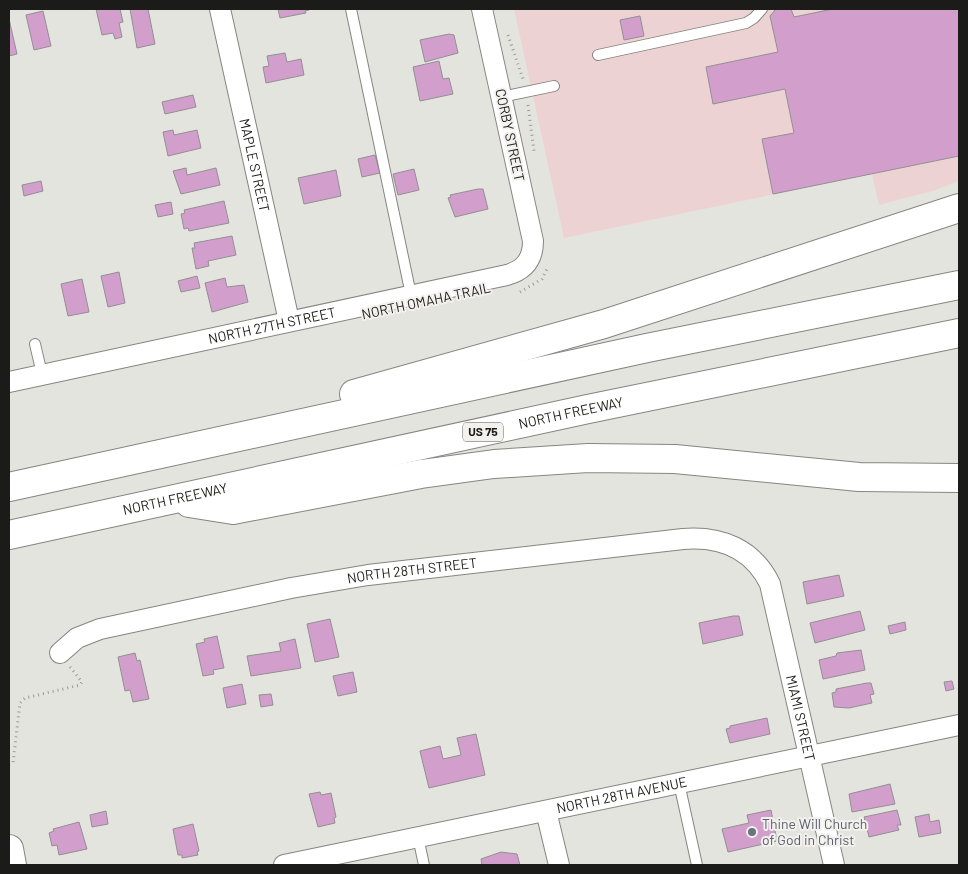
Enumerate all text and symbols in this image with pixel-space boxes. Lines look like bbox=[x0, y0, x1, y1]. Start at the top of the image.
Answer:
street label: CORBY STREET bbox=[492, 87, 529, 183]
street label: MAPLE STREET bbox=[236, 117, 274, 214]
street label: NORTH OMAHA TRAIL bbox=[360, 279, 492, 323]
street label: NORTH 27TH STREET bbox=[206, 303, 337, 347]
street label: NORTH FREEWAY bbox=[517, 393, 625, 432]
road number: US 75 bbox=[463, 422, 503, 442]
street label: NORTH FREEWAY bbox=[121, 479, 229, 518]
street label: NORTH 28TH STREET bbox=[346, 554, 478, 586]
street label: MIAMI STREET bbox=[783, 673, 819, 763]
street label: NORTH 28TH AVENUE bbox=[555, 773, 688, 816]
place label: Thine Will Church of God in Christ bbox=[762, 815, 867, 848]
marker: Thine Will Church of God in Christ bbox=[746, 826, 758, 838]

